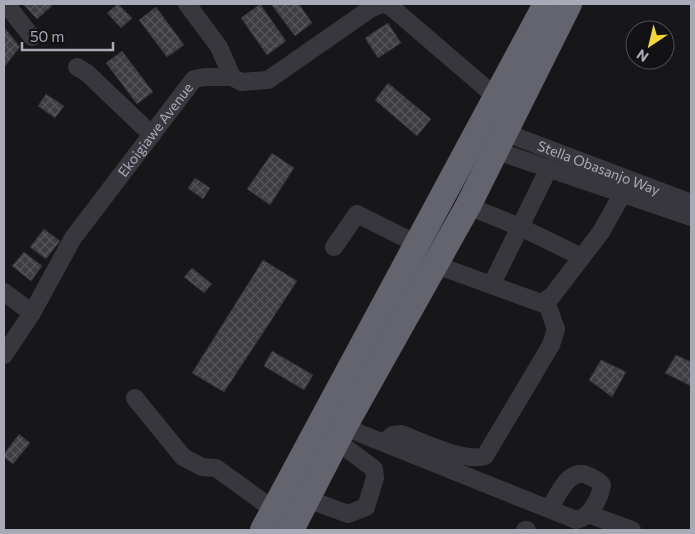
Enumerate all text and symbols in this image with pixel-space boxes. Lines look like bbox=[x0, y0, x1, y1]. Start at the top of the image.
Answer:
scale bar bbox=[22, 20, 114, 52]
north arrow bbox=[625, 20, 675, 70]
text: 50 m bbox=[30, 27, 64, 45]
text: N bbox=[633, 46, 651, 66]
street label: Ekoigiawe Avenue bbox=[114, 79, 196, 180]
street label: Stella Obasanjo Way bbox=[535, 137, 662, 198]

